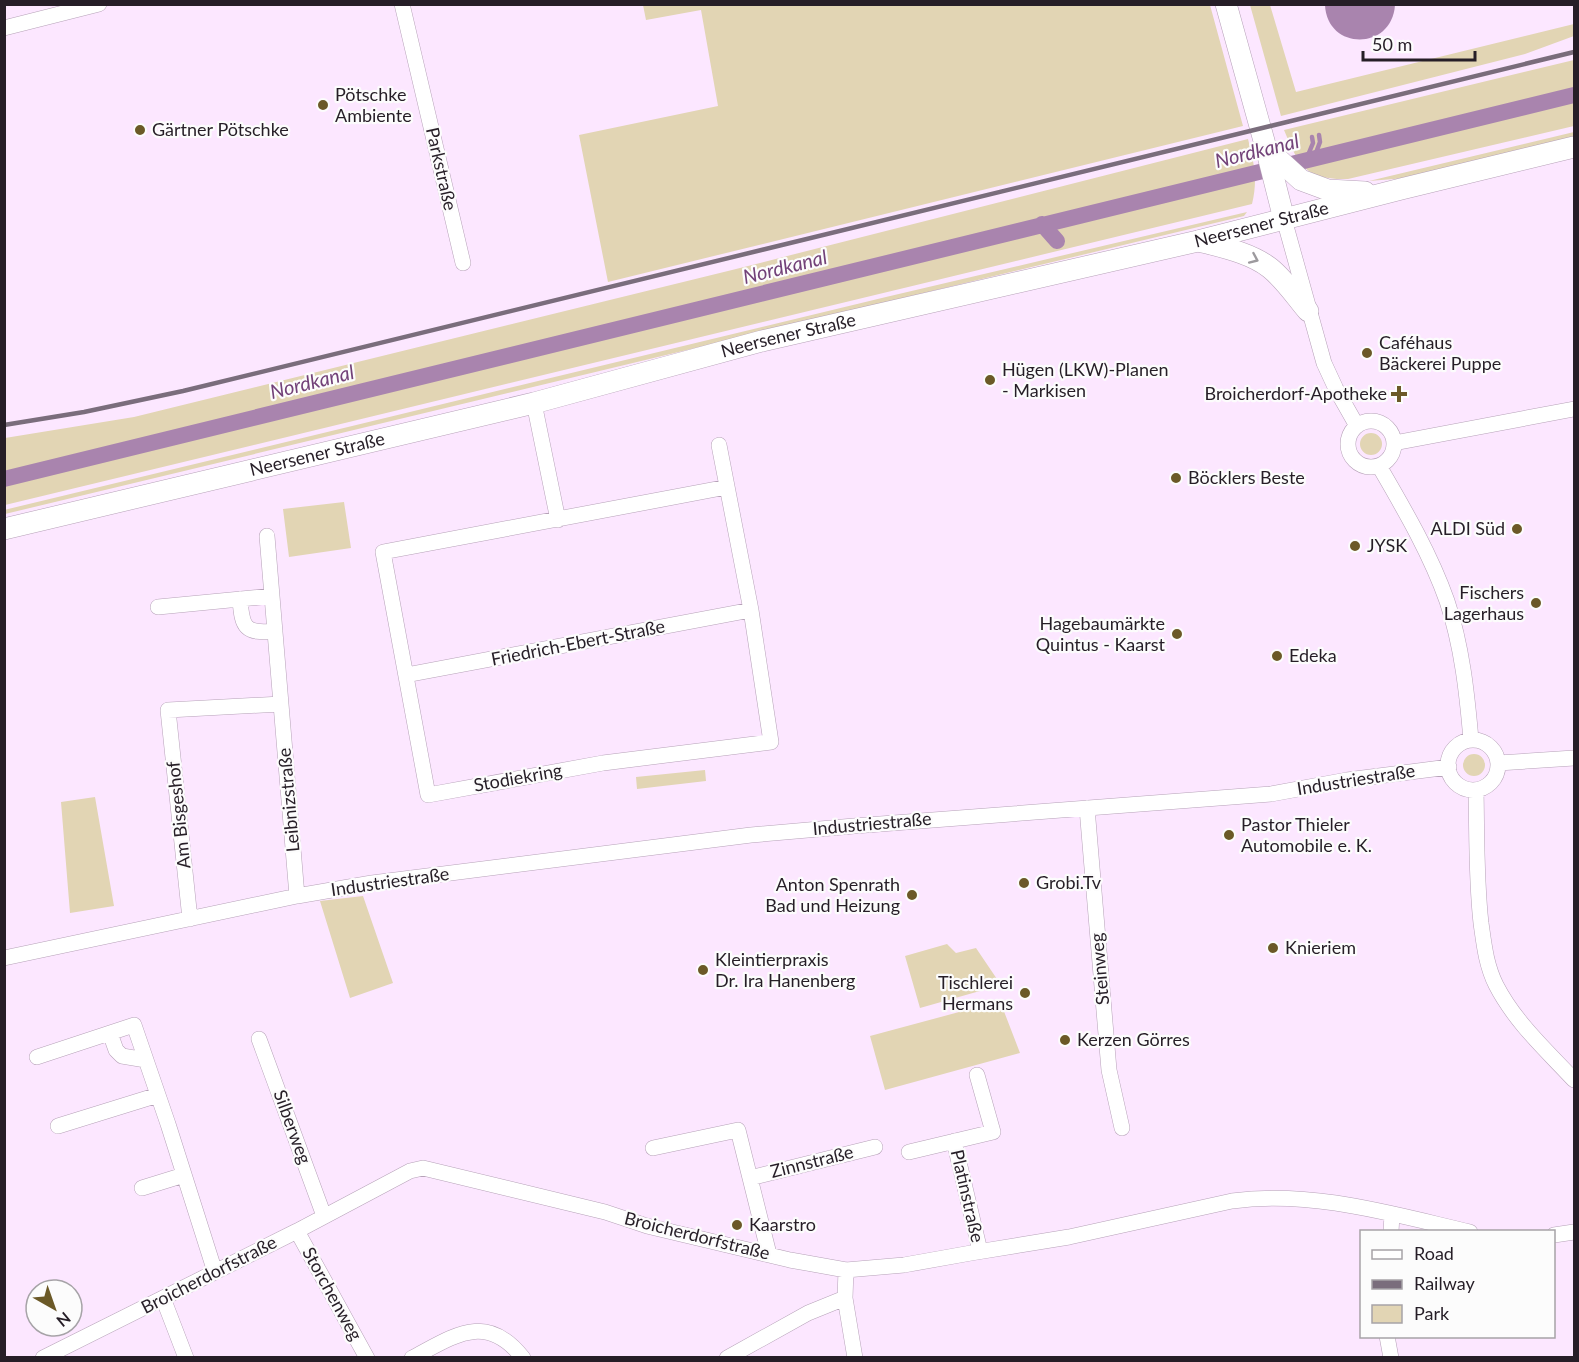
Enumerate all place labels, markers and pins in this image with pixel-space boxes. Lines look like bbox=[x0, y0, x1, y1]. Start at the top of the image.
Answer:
place label: Pötschke Ambiente bbox=[335, 83, 412, 126]
marker: Pötschke Ambiente bbox=[316, 98, 330, 112]
place label: Gärtner Pötschke bbox=[152, 118, 289, 140]
marker: Gärtner Pötschke bbox=[133, 123, 147, 137]
place label: Caféhaus Bäckerei Puppe bbox=[1379, 331, 1501, 374]
marker: Caféhaus Bäckerei Puppe bbox=[1360, 346, 1374, 360]
place label: Hügen (LKW)-Planen - Markisen bbox=[1002, 358, 1169, 401]
marker: Hügen (LKW)-Planen - Markisen bbox=[983, 373, 997, 387]
place label: Broicherdorf-Apotheke bbox=[1205, 382, 1387, 404]
marker: Broicherdorf-Apotheke bbox=[1392, 387, 1406, 401]
place label: Böcklers Beste bbox=[1188, 466, 1305, 488]
marker: Böcklers Beste bbox=[1169, 471, 1183, 485]
place label: ALDI Süd bbox=[1431, 517, 1505, 539]
marker: ALDI Süd bbox=[1510, 522, 1524, 536]
place label: JYSK bbox=[1367, 534, 1407, 556]
marker: JYSK bbox=[1348, 539, 1362, 553]
place label: Fischers Lagerhaus bbox=[1444, 581, 1524, 624]
marker: Fischers Lagerhaus bbox=[1529, 596, 1543, 610]
place label: Hagebaumärkte Quintus - Kaarst bbox=[1036, 612, 1166, 655]
marker: Hagebaumärkte Quintus - Kaarst bbox=[1170, 627, 1184, 641]
place label: Edeka bbox=[1289, 644, 1337, 666]
marker: Edeka bbox=[1270, 649, 1284, 663]
place label: Pastor Thieler Automobile e. K. bbox=[1241, 813, 1372, 856]
marker: Pastor Thieler Automobile e. K. bbox=[1222, 828, 1236, 842]
place label: Grobi.Tv bbox=[1036, 871, 1102, 893]
place label: Anton Spenrath Bad und Heizung bbox=[765, 873, 900, 916]
marker: Grobi.Tv bbox=[1017, 876, 1031, 890]
marker: Anton Spenrath Bad und Heizung bbox=[905, 888, 919, 902]
place label: Knieriem bbox=[1285, 936, 1356, 958]
marker: Knieriem bbox=[1266, 941, 1280, 955]
place label: Kleintierpraxis Dr. Ira Hanenberg bbox=[715, 948, 855, 991]
marker: Kleintierpraxis Dr. Ira Hanenberg bbox=[696, 963, 710, 977]
place label: Tischlerei Hermans bbox=[938, 971, 1013, 1014]
marker: Tischlerei Hermans bbox=[1018, 986, 1032, 1000]
place label: Kerzen Görres bbox=[1077, 1028, 1190, 1050]
marker: Kerzen Görres bbox=[1058, 1033, 1072, 1047]
place label: Kaarstro bbox=[749, 1213, 816, 1235]
marker: Kaarstro bbox=[730, 1218, 744, 1232]

